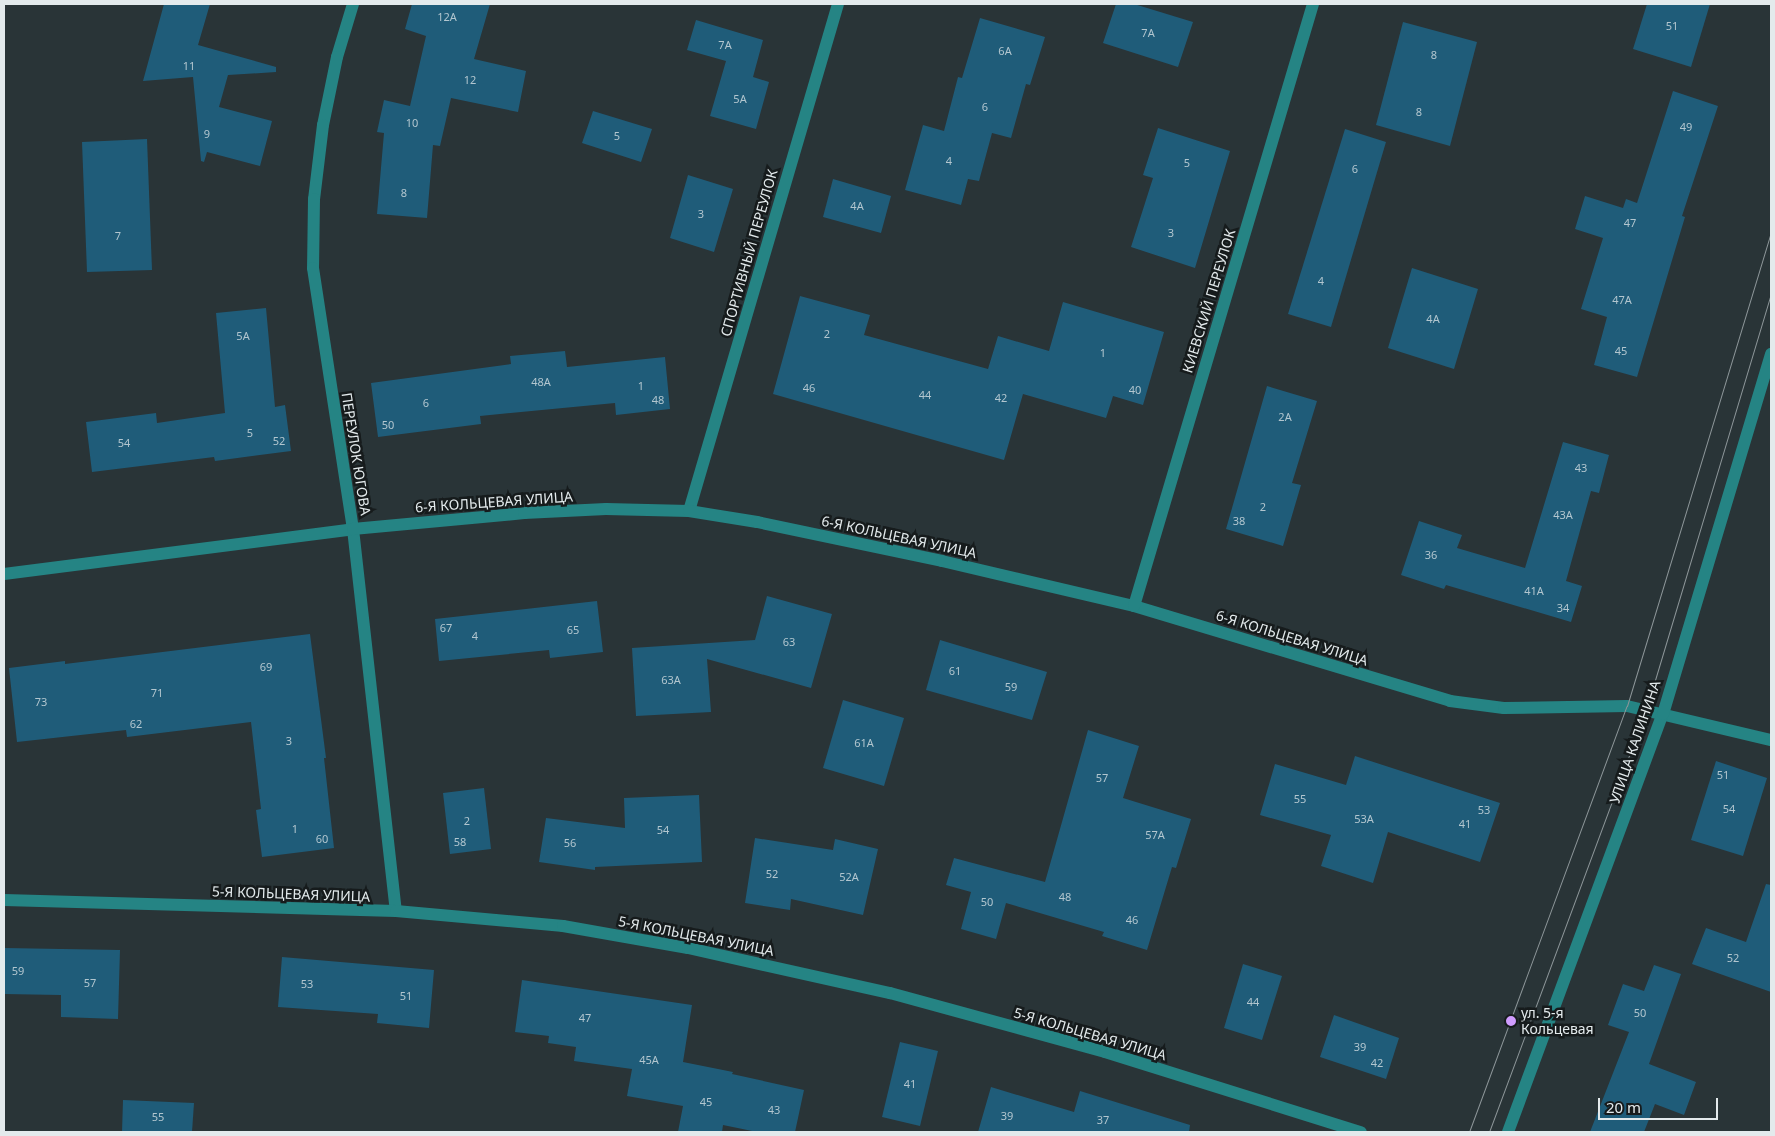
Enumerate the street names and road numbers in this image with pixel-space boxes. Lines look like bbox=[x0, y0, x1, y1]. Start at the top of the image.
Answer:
street label: СПОРТИВНЫЙ ПЕРЕУЛОК bbox=[717, 167, 781, 339]
street label: КИЕВСКИЙ ПЕРЕУЛОК bbox=[1179, 227, 1239, 375]
street label: ПЕРЕУЛОК ЮГОВА bbox=[338, 391, 374, 517]
street label: 6-Я КОЛЬЦЕВАЯ УЛИЦА bbox=[415, 488, 573, 516]
street label: 6-Я КОЛЬЦЕВАЯ УЛИЦА bbox=[820, 512, 978, 562]
street label: 6-Я КОЛЬЦЕВАЯ УЛИЦА bbox=[1214, 607, 1370, 669]
street label: УЛИЦА КАЛИНИНА bbox=[1606, 678, 1664, 806]
street label: 5-Я КОЛЬЦЕВАЯ УЛИЦА bbox=[212, 883, 370, 905]
street label: 5-Я КОЛЬЦЕВАЯ УЛИЦА bbox=[617, 913, 775, 959]
street label: 5-Я КОЛЬЦЕВАЯ УЛИЦА bbox=[1012, 1004, 1168, 1064]

